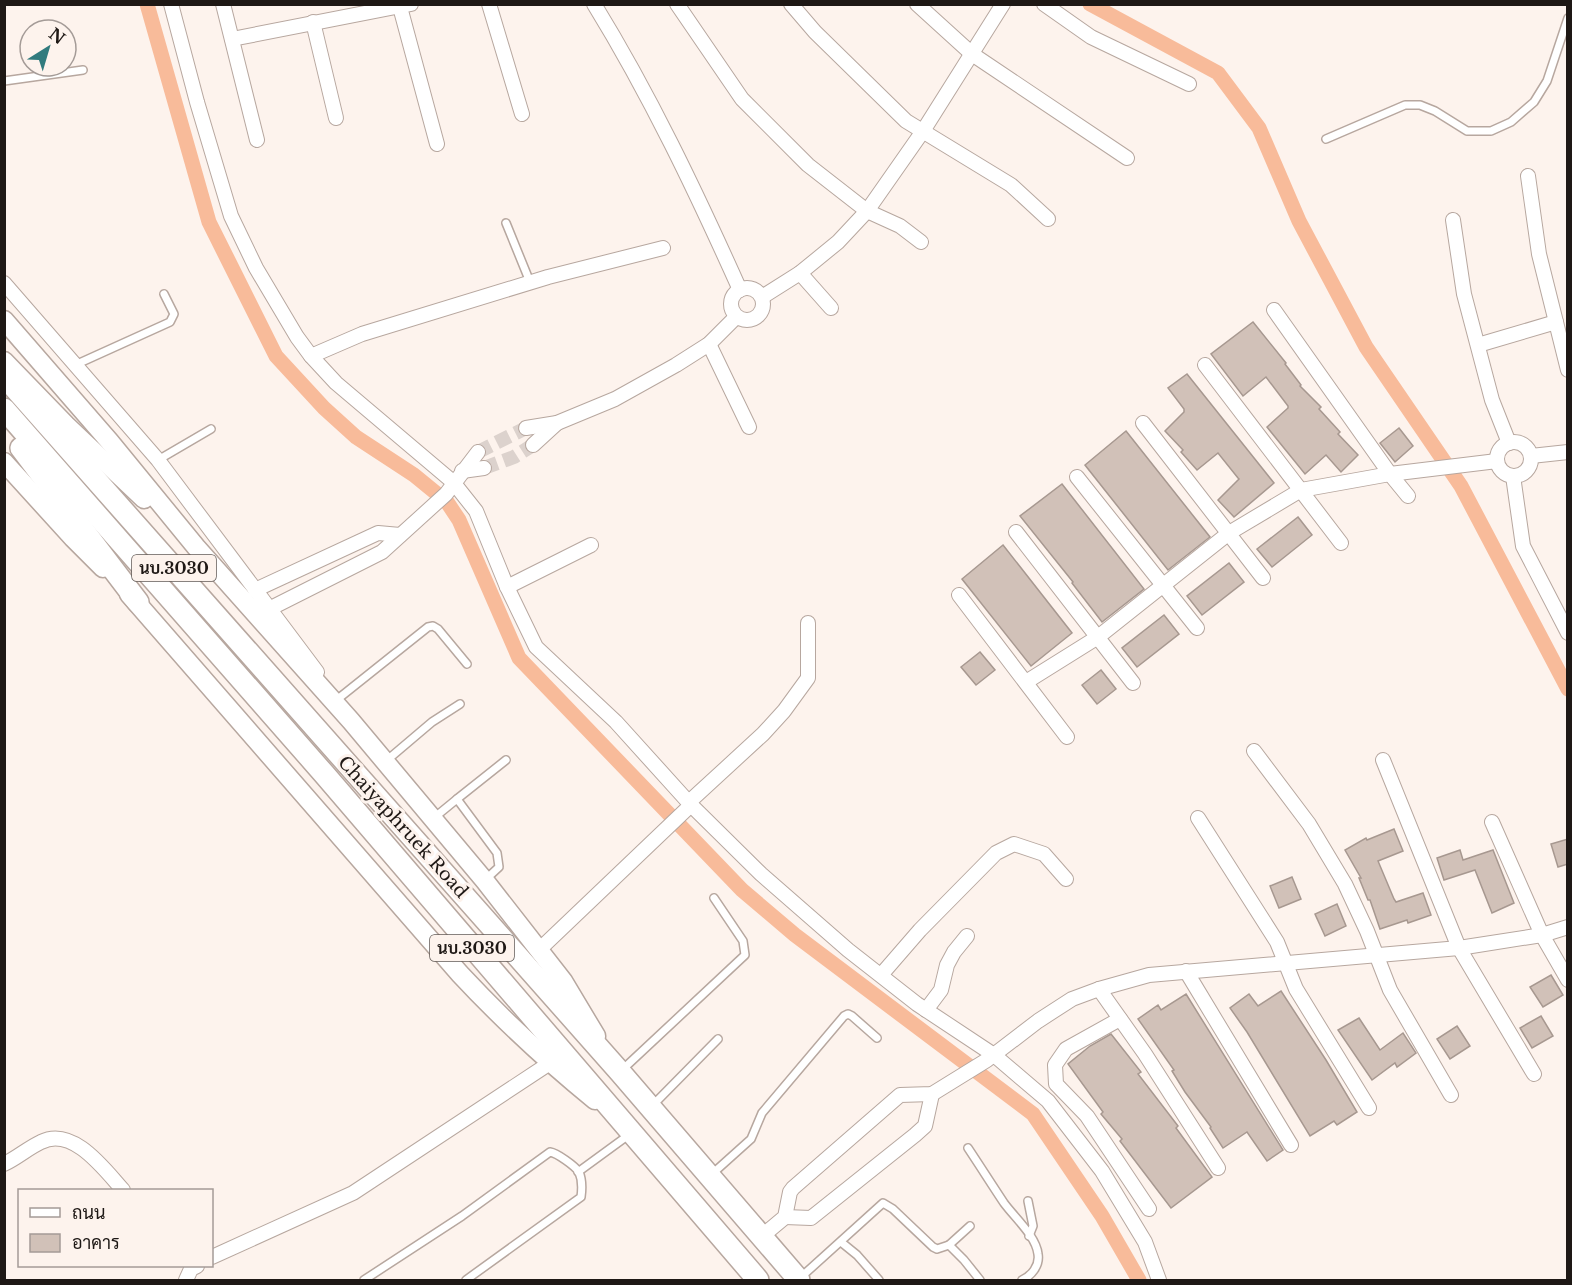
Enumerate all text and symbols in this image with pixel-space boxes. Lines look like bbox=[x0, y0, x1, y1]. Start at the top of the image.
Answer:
north arrow bbox=[18, 18, 78, 78]
text: N bbox=[45, 24, 69, 49]
road number: นบ.3030 bbox=[132, 555, 216, 581]
street label: Chaiyaphruek Road bbox=[333, 751, 473, 903]
road number: นบ.3030 bbox=[430, 935, 514, 961]
legend bbox=[18, 1189, 213, 1267]
text: ถนน bbox=[72, 1202, 105, 1224]
text: อาคาร bbox=[72, 1232, 120, 1254]

